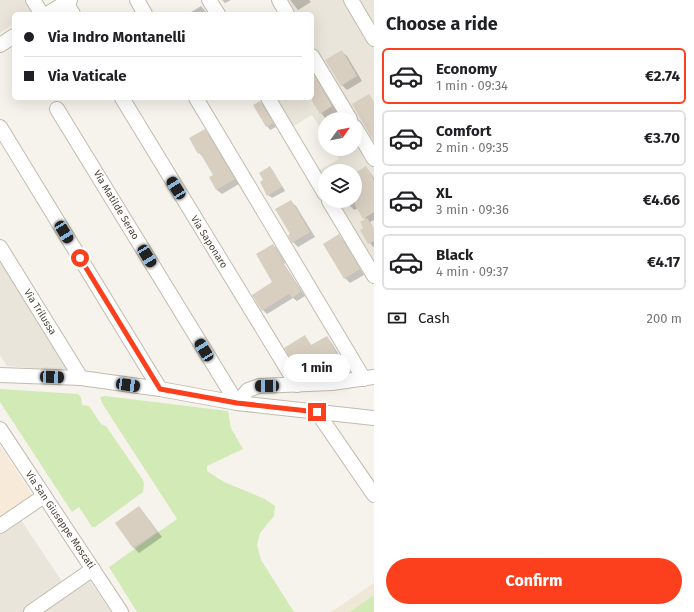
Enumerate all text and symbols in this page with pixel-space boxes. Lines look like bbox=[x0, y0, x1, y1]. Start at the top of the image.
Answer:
text: Choose a ride bbox=[386, 13, 498, 35]
text: Via Indro Montanelli bbox=[48, 28, 186, 46]
icon: car bbox=[388, 58, 424, 94]
text: Economy bbox=[436, 60, 497, 78]
text: Via Vaticale bbox=[48, 67, 127, 85]
text: €2.74 bbox=[645, 67, 680, 85]
text: 1 min · 09:34 bbox=[436, 78, 508, 93]
north arrow bbox=[318, 112, 362, 156]
map controls bbox=[318, 112, 362, 208]
icon: car bbox=[388, 120, 424, 156]
text: Comfort bbox=[436, 122, 492, 140]
text: €3.70 bbox=[644, 129, 680, 147]
text: 2 min · 09:35 bbox=[436, 140, 509, 155]
button: layers bbox=[318, 164, 362, 208]
street label: Via Matilde Serao bbox=[91, 168, 142, 242]
car bbox=[165, 175, 187, 201]
icon: car bbox=[388, 182, 424, 218]
text: XL bbox=[436, 184, 452, 202]
text: €4.66 bbox=[643, 191, 680, 209]
text: 3 min · 09:36 bbox=[436, 202, 509, 217]
street label: Via Saponaro bbox=[188, 213, 230, 271]
car bbox=[53, 219, 75, 245]
car bbox=[136, 243, 158, 269]
icon: car bbox=[388, 244, 424, 280]
text: Black bbox=[436, 246, 473, 264]
route start bbox=[71, 249, 89, 267]
text: €4.17 bbox=[647, 253, 680, 271]
text: 4 min · 09:37 bbox=[436, 264, 508, 279]
street label: Via Trilussa bbox=[21, 287, 59, 337]
icon: cash bbox=[386, 307, 408, 329]
text: Cash bbox=[418, 309, 450, 327]
text: 200 m bbox=[646, 311, 682, 326]
car bbox=[193, 337, 215, 363]
callout: 1 min bbox=[284, 354, 350, 382]
text: 1 min bbox=[301, 360, 333, 375]
car bbox=[40, 371, 64, 383]
car bbox=[115, 377, 141, 393]
car bbox=[255, 380, 279, 392]
route end bbox=[308, 403, 326, 421]
street label: Via San Giuseppe Moscati bbox=[23, 469, 97, 571]
button: Confirm bbox=[386, 558, 682, 604]

